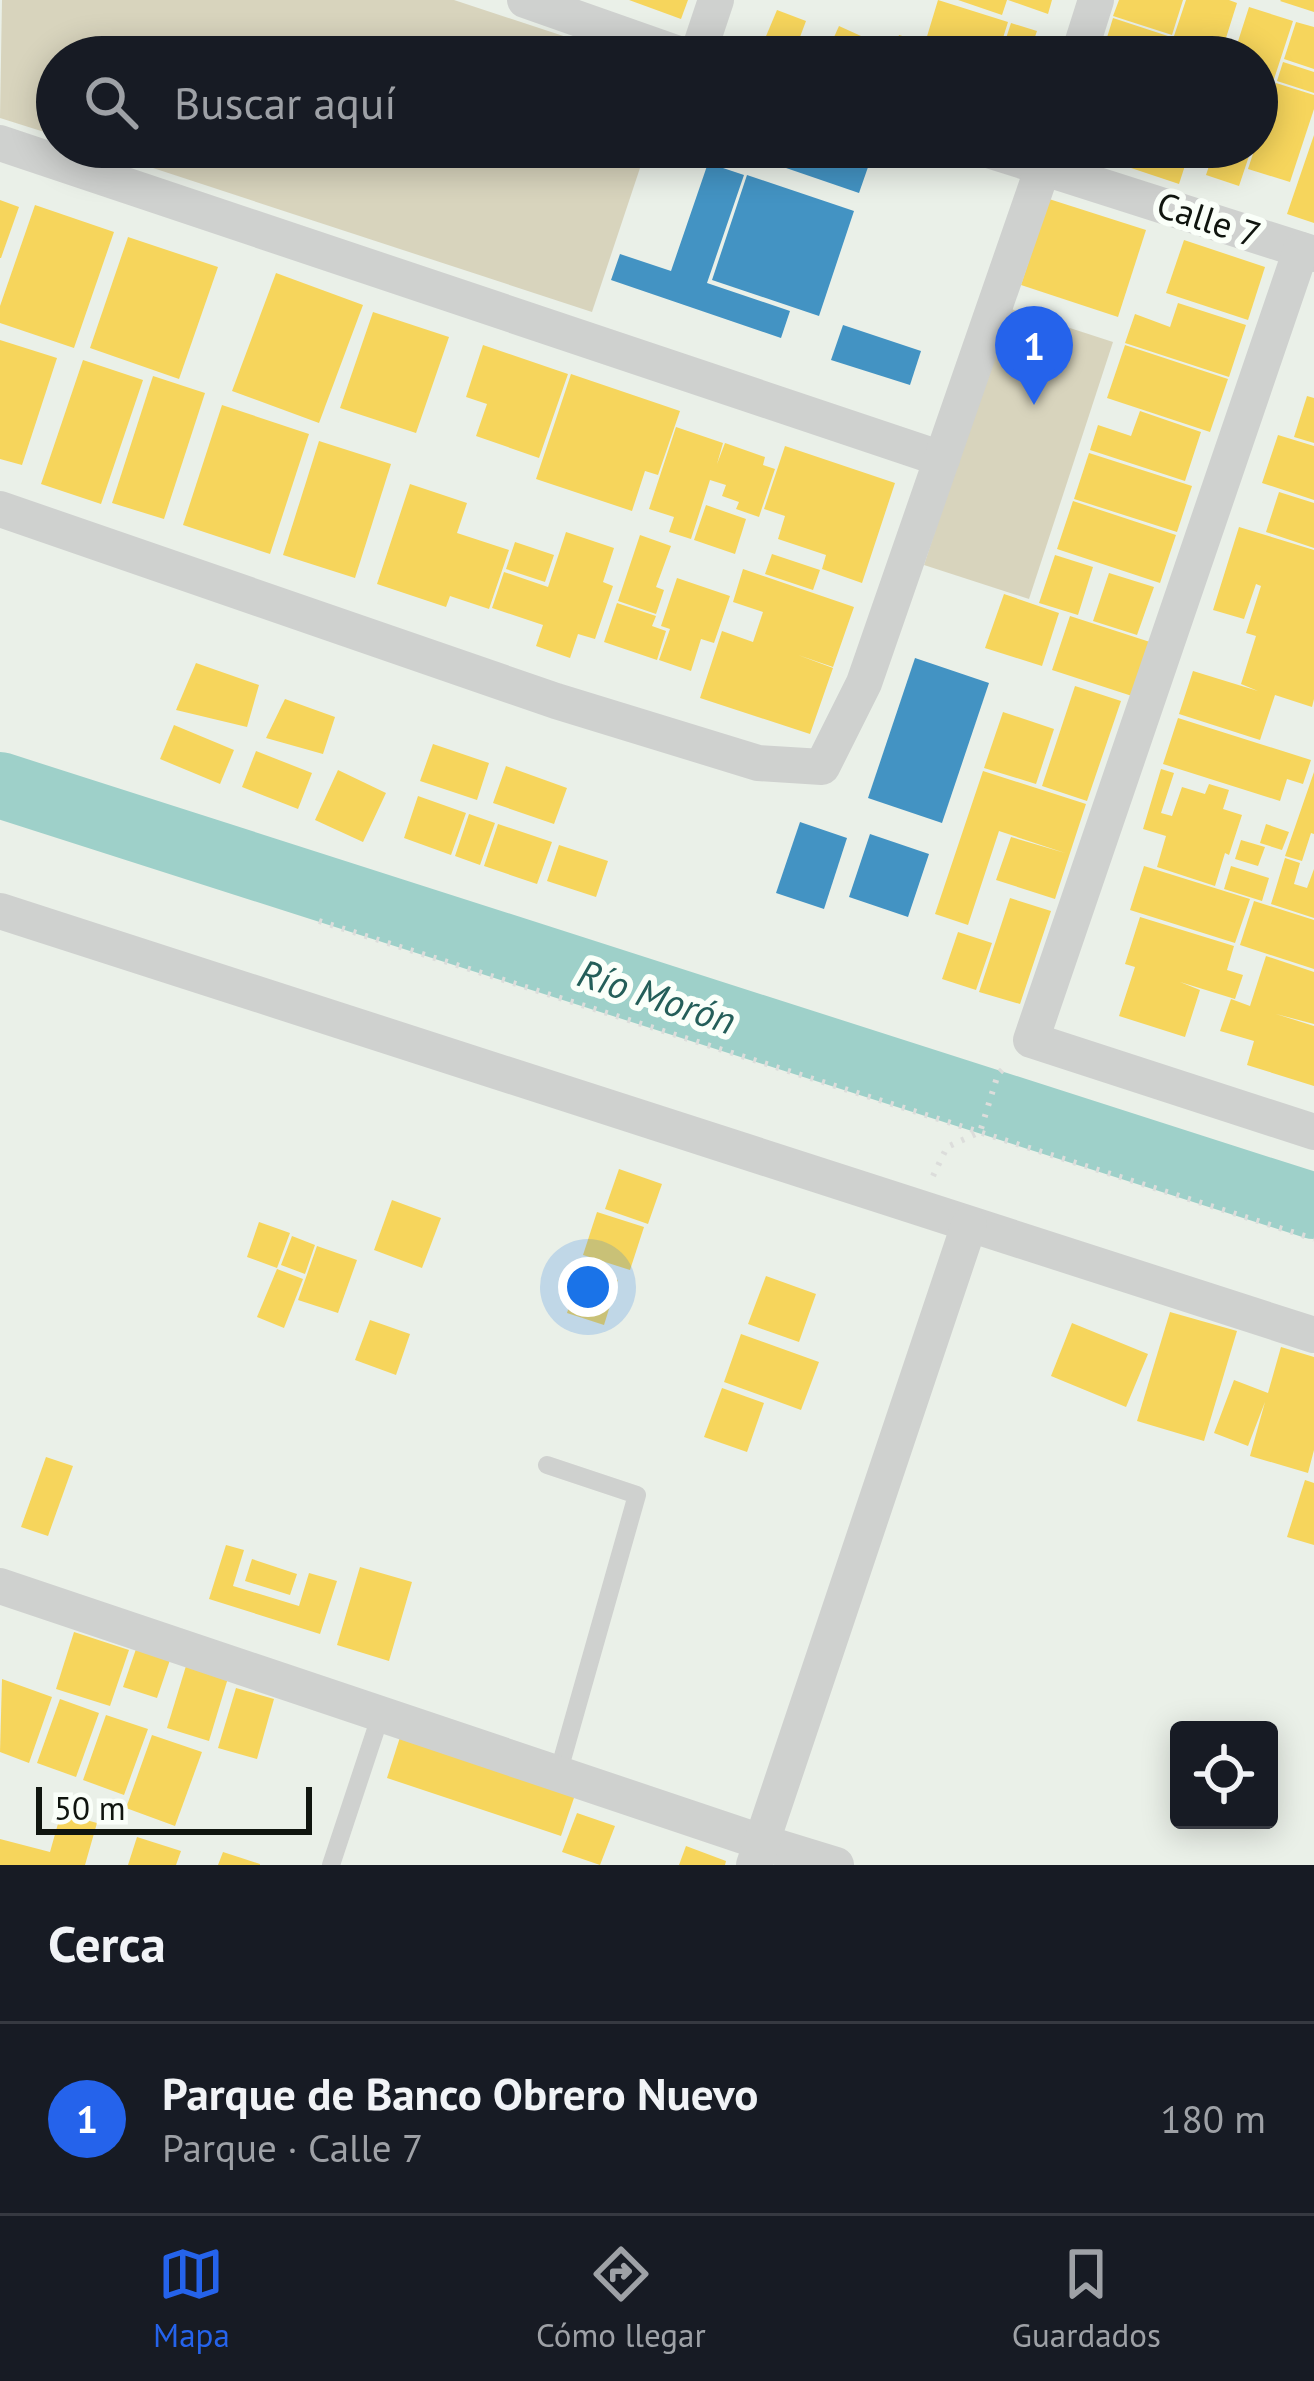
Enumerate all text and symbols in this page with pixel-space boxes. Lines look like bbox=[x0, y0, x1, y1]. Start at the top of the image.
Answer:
search box bbox=[36, 36, 1278, 168]
icon: search bbox=[78, 69, 144, 135]
text: Buscar aquí bbox=[174, 73, 396, 131]
street label: Calle 7 bbox=[1151, 180, 1267, 258]
pin: 1 bbox=[995, 306, 1073, 405]
water label: Río Morón bbox=[572, 947, 742, 1045]
your location bbox=[558, 1257, 618, 1317]
map controls bbox=[1170, 1721, 1278, 1829]
button: locate bbox=[1170, 1721, 1278, 1829]
scale bar bbox=[36, 1781, 312, 1834]
text: 50 m bbox=[54, 1786, 126, 1829]
text: Cerca bbox=[48, 1910, 166, 1976]
text: Parque de Banco Obrero Nuevo bbox=[162, 2064, 758, 2122]
text: 1 bbox=[76, 2093, 98, 2144]
text: 180 m bbox=[1160, 2093, 1266, 2144]
text: Parque · Calle 7 bbox=[162, 2122, 423, 2173]
tab: Mapa bbox=[153, 2241, 230, 2356]
tab: Cómo llegar bbox=[536, 2241, 706, 2356]
tab: Guardados bbox=[1012, 2241, 1161, 2356]

